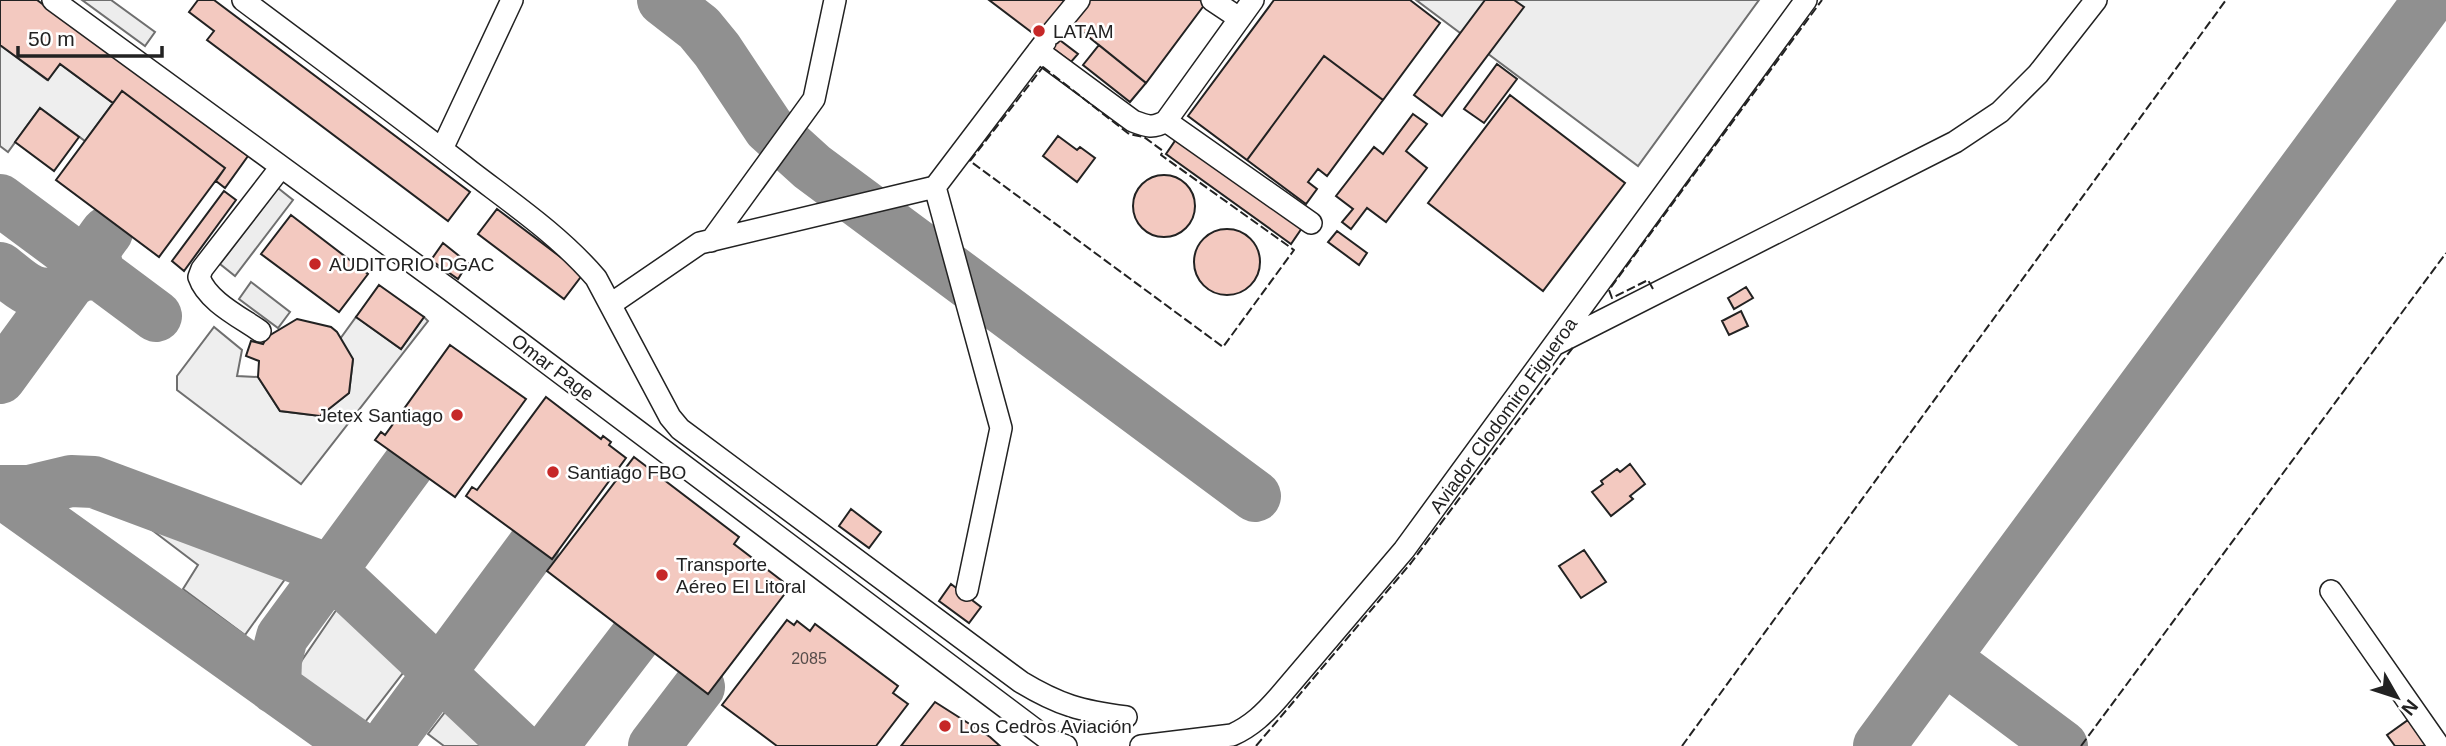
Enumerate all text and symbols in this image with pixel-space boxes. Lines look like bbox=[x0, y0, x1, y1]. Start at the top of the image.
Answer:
scale bar bbox=[18, 14, 161, 58]
place label: LATAM bbox=[1053, 21, 1114, 42]
marker: LATAM bbox=[1031, 23, 1047, 39]
text: 50 m bbox=[28, 27, 75, 50]
place label: AUDITORIO DGAC bbox=[329, 254, 494, 275]
marker: AUDITORIO DGAC bbox=[307, 256, 323, 272]
street label: Aviador Clodomiro Figueroa bbox=[1425, 313, 1582, 517]
street label: Omar Page bbox=[508, 330, 598, 405]
place label: Jetex Santiago bbox=[317, 405, 443, 426]
marker: Jetex Santiago bbox=[449, 407, 465, 423]
place label: Santiago FBO bbox=[567, 462, 686, 483]
marker: Santiago FBO bbox=[545, 464, 561, 480]
place label: Transporte Aéreo El Litoral bbox=[676, 554, 806, 597]
marker: Transporte Aéreo El Litoral bbox=[654, 567, 670, 583]
house number: 2085 bbox=[791, 650, 827, 667]
north arrow bbox=[2362, 662, 2432, 732]
text: N bbox=[2397, 695, 2422, 719]
place label: Los Cedros Aviación bbox=[959, 716, 1132, 737]
marker: Los Cedros Aviación bbox=[937, 718, 953, 734]

